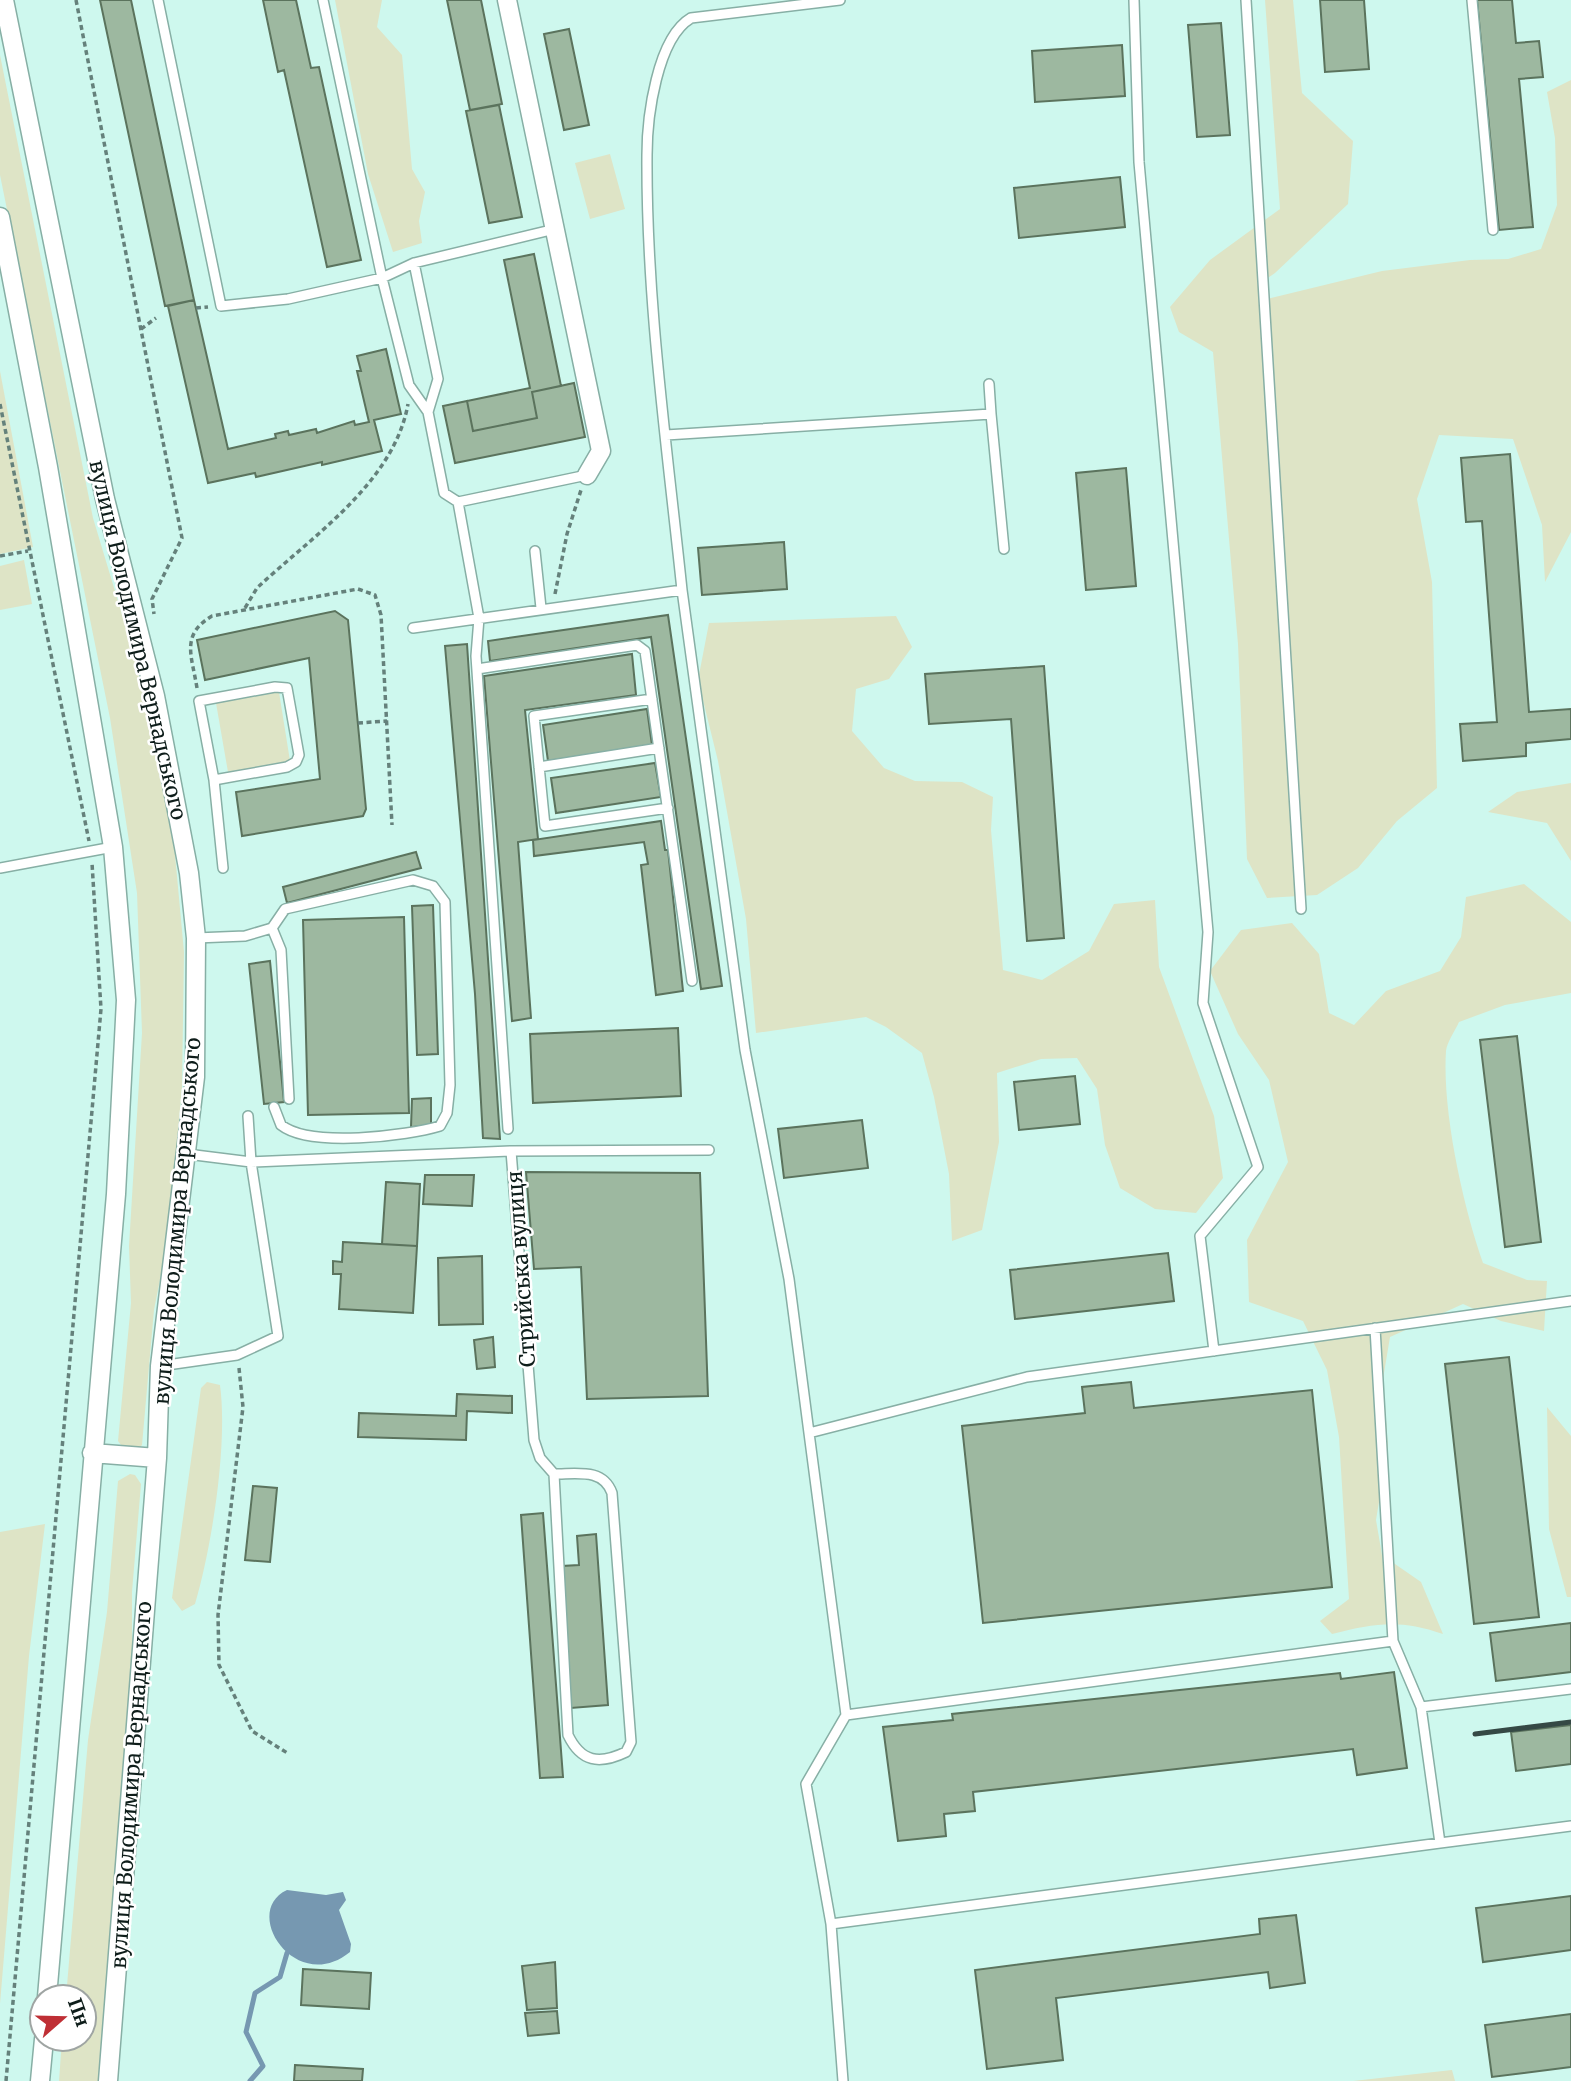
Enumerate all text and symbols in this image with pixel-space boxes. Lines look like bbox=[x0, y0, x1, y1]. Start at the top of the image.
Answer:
street label: вулиця Володимира Вернадського bbox=[83, 457, 193, 823]
street label: вулиця Володимира Вернадського bbox=[147, 1036, 207, 1406]
street label: Стрийська вулиця bbox=[501, 1170, 541, 1368]
street label: вулиця Володимира Вернадського bbox=[105, 1600, 157, 1970]
north arrow bbox=[28, 1983, 98, 2053]
text: Пн bbox=[63, 1995, 95, 2030]

